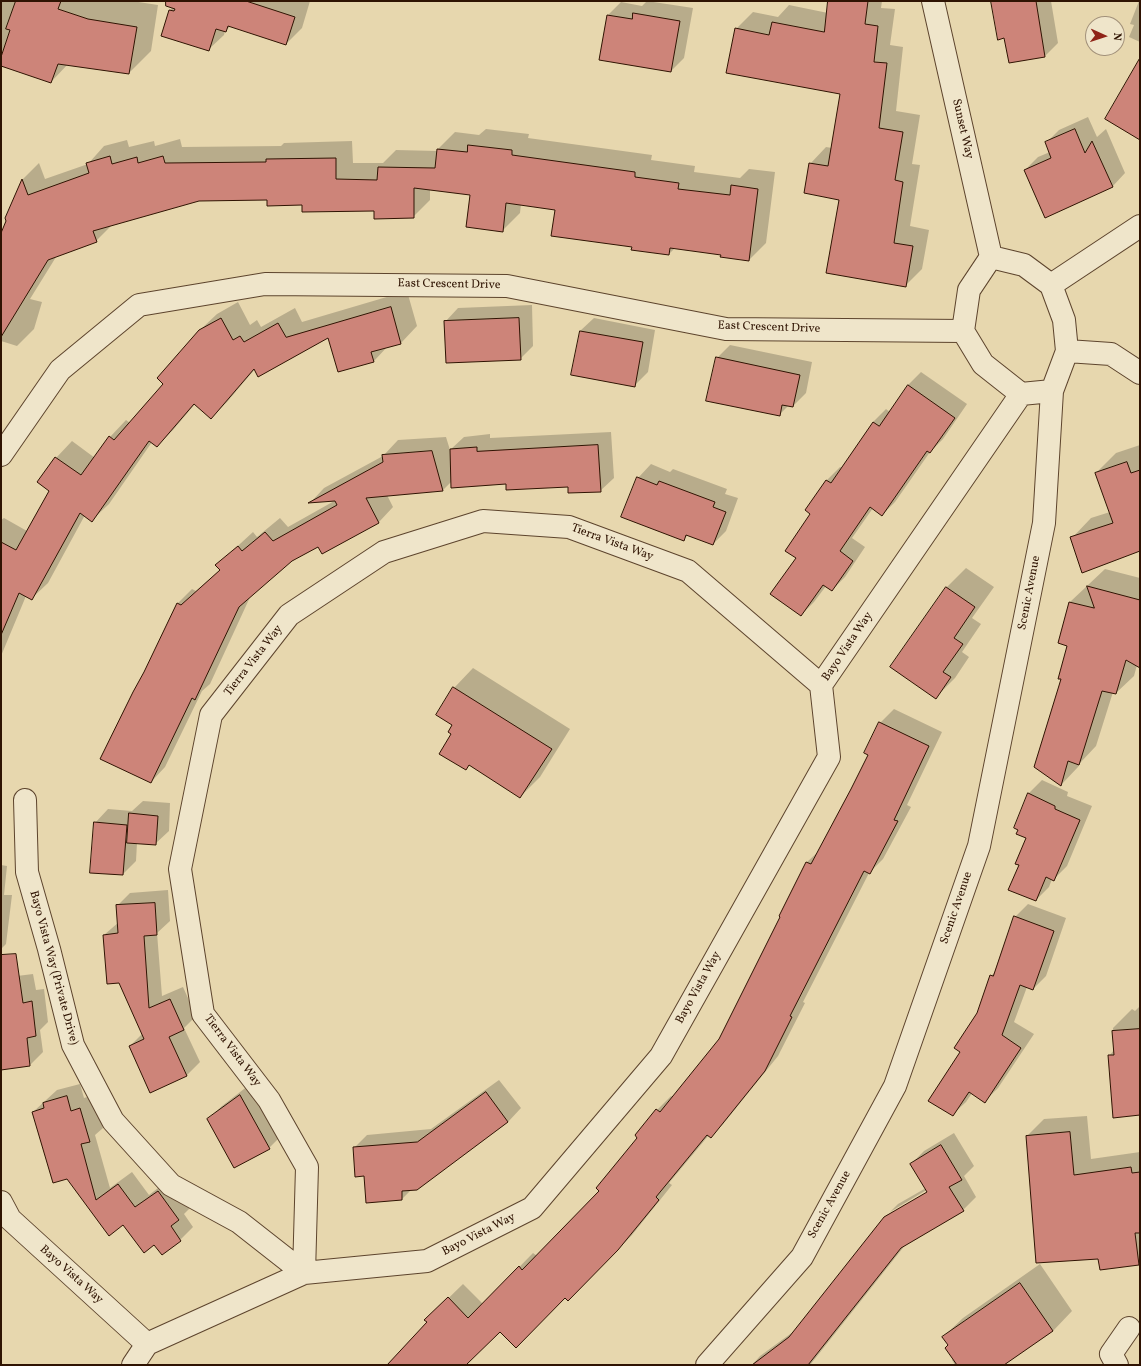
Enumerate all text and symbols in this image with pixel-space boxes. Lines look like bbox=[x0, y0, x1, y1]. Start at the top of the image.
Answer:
north arrow bbox=[1085, 16, 1125, 56]
text: N bbox=[1109, 32, 1124, 41]
street label: Sunset Way bbox=[948, 98, 976, 160]
street label: East Crescent Drive bbox=[398, 277, 500, 293]
street label: East Crescent Drive bbox=[717, 319, 821, 337]
street label: Tierra Vista Way bbox=[569, 521, 655, 565]
street label: Scenic Avenue bbox=[1016, 555, 1044, 631]
street label: Bayo Vista Way bbox=[820, 610, 876, 684]
street label: Tierra Vista Way bbox=[222, 623, 286, 699]
street label: Scenic Avenue bbox=[938, 870, 976, 946]
street label: Bayo Vista Way (Private Drive) bbox=[25, 889, 81, 1047]
street label: Bayo Vista Way bbox=[673, 949, 725, 1027]
street label: Tierra Vista Way bbox=[200, 1012, 264, 1090]
street label: Scenic Avenue bbox=[805, 1169, 855, 1241]
street label: Bayo Vista Way bbox=[440, 1210, 518, 1260]
street label: Bayo Vista Way bbox=[36, 1243, 106, 1307]

